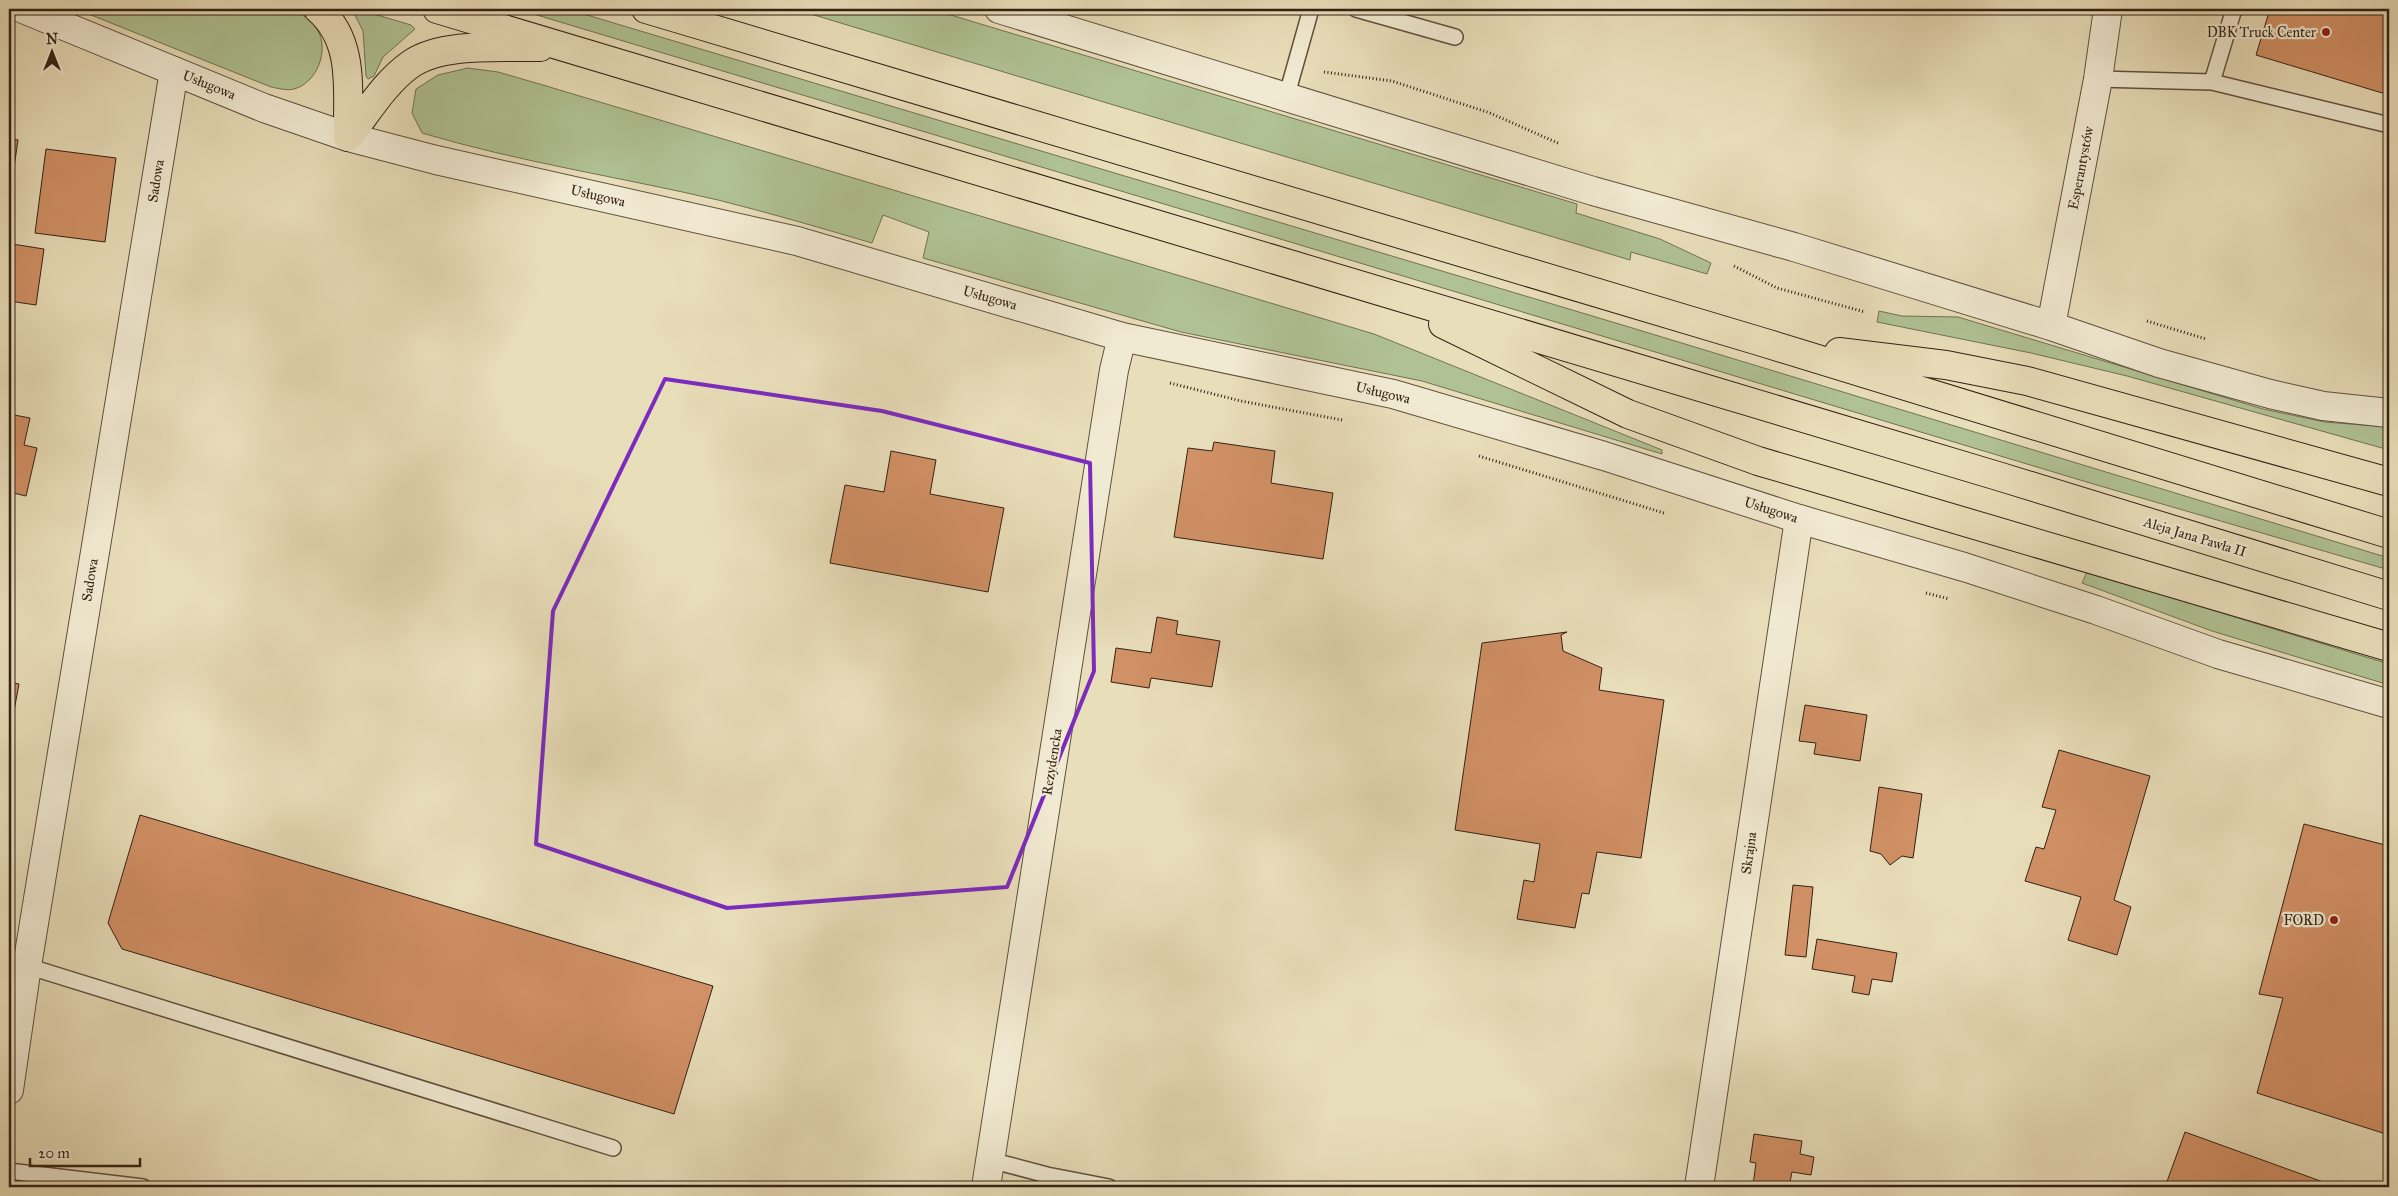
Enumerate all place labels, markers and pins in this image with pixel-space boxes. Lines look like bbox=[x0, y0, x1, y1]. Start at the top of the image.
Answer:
place label: DBK Truck Center bbox=[2207, 24, 2317, 41]
marker: DBK Truck Center bbox=[2320, 26, 2332, 38]
place label: FORD bbox=[2283, 912, 2324, 929]
marker: FORD bbox=[2328, 914, 2340, 926]

